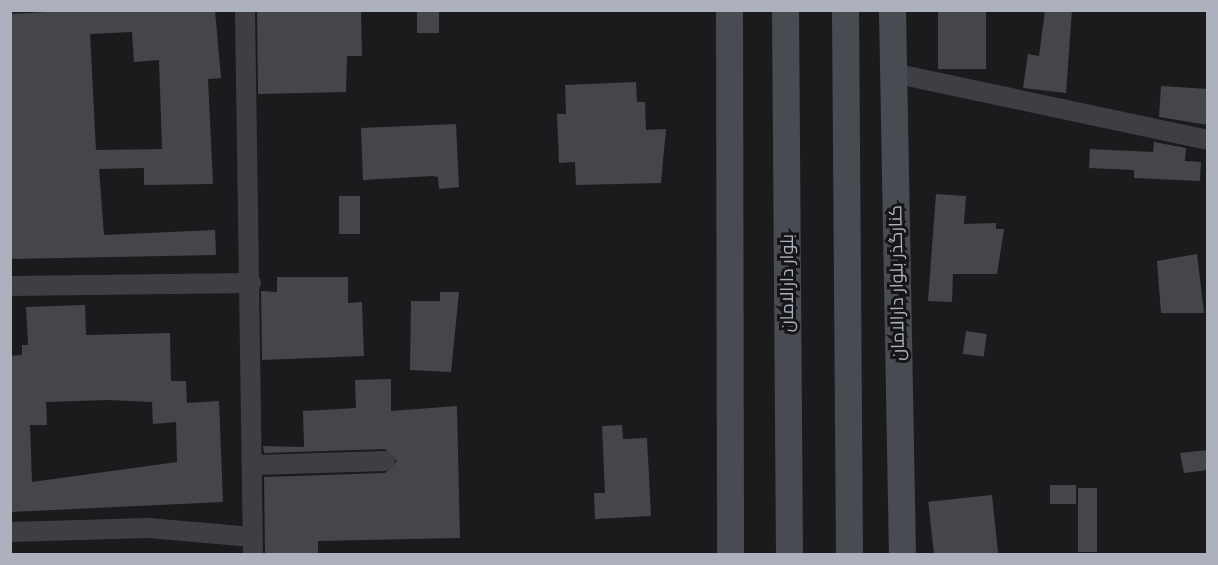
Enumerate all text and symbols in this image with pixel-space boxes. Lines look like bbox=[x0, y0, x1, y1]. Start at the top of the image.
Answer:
street label: کنارگذر بلوار دارالامان bbox=[885, 205, 909, 361]
street label: بلوار دارالامان bbox=[776, 234, 798, 332]

